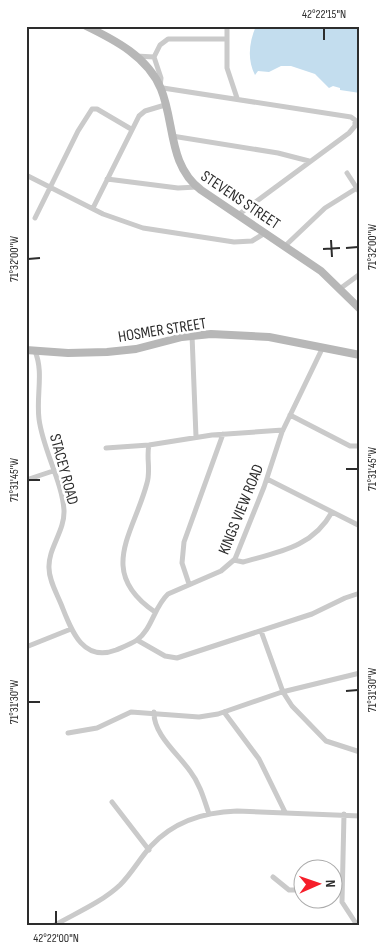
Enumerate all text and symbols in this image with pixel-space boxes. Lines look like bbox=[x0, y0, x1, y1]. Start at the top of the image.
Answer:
text: 42°22'15"N bbox=[302, 7, 346, 22]
street label: STEVENS STREET bbox=[197, 167, 284, 234]
text: 71°32'00"W bbox=[365, 224, 380, 270]
text: 71°32'00"W bbox=[7, 236, 22, 282]
street label: HOSMER STREET bbox=[117, 314, 208, 347]
street label: STACEY ROAD bbox=[45, 432, 82, 507]
text: 71°31'45"W bbox=[365, 447, 380, 491]
text: 71°31'45"W bbox=[7, 458, 22, 502]
street label: KINGS VIEW ROAD bbox=[215, 462, 268, 557]
text: 71°31'30"W bbox=[365, 667, 380, 712]
text: 71°31'30"W bbox=[7, 679, 22, 724]
north arrow bbox=[294, 858, 344, 908]
text: N bbox=[322, 880, 339, 888]
text: 42°22'00"N bbox=[33, 931, 79, 946]

